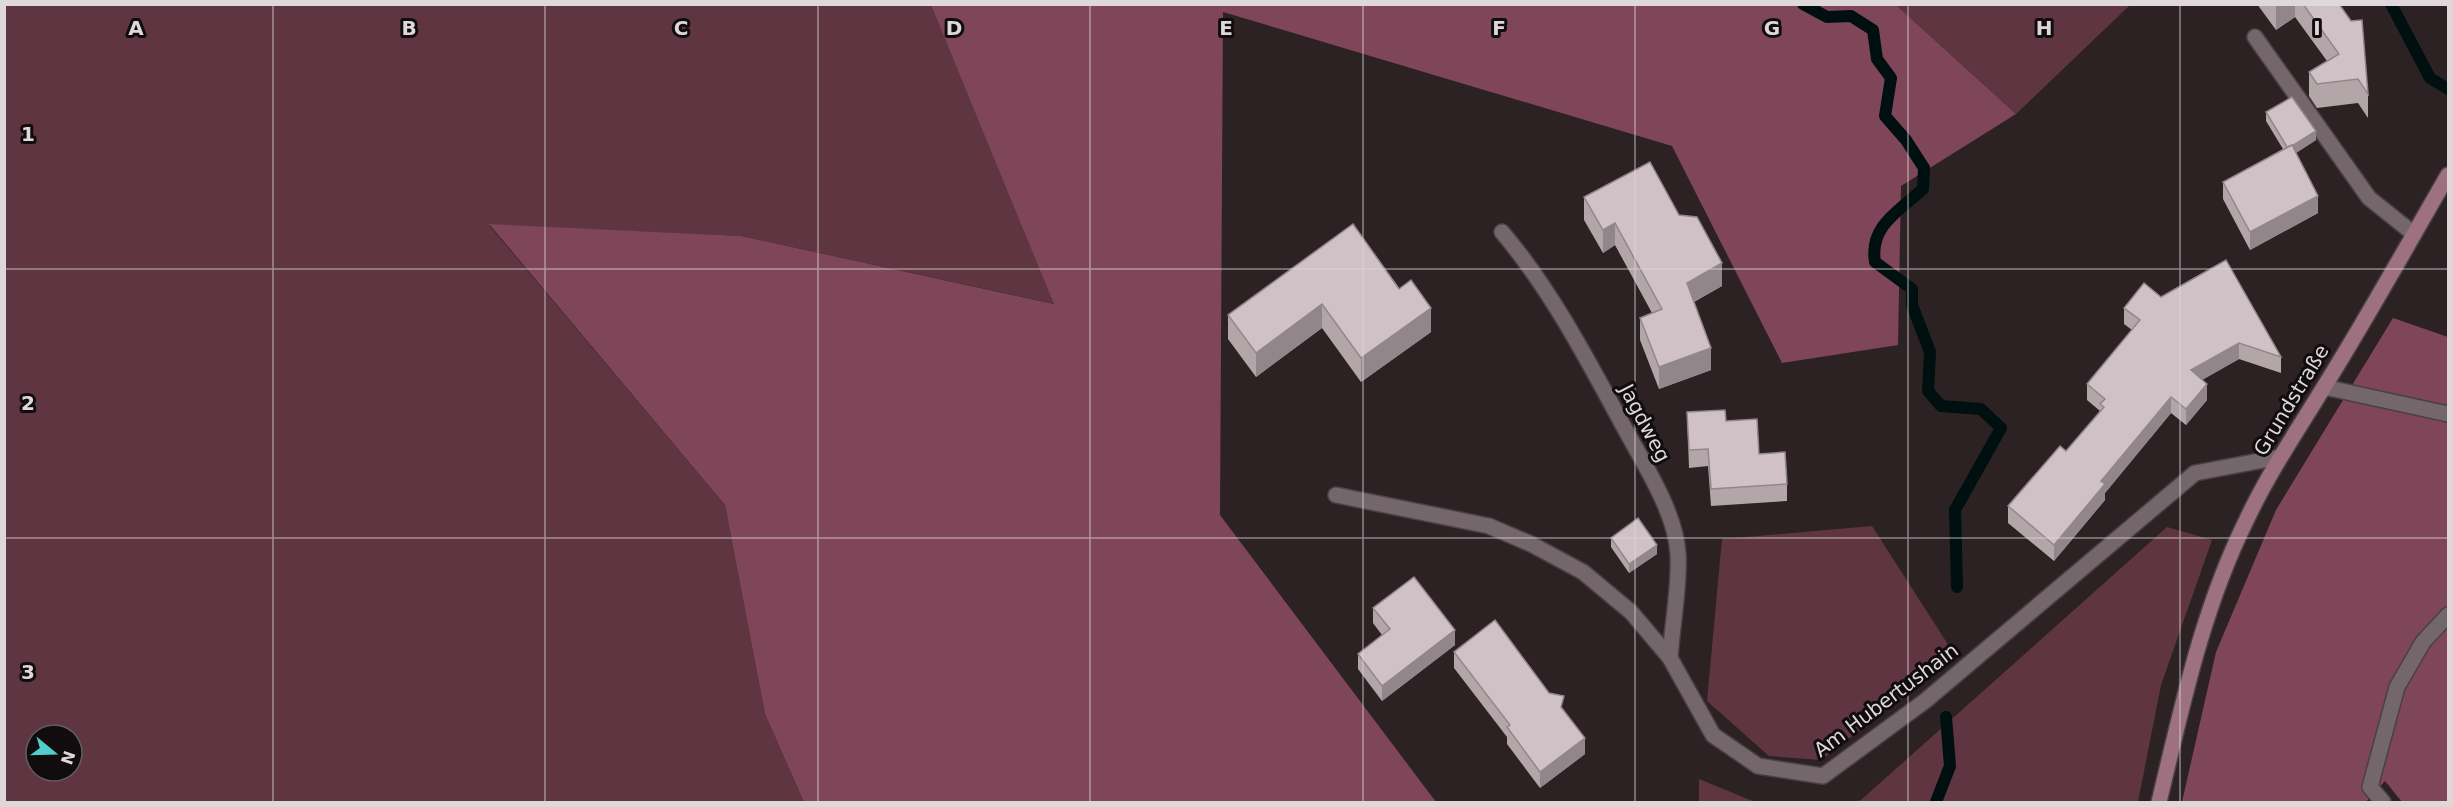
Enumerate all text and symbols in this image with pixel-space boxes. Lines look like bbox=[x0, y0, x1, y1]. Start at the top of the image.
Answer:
text: A bbox=[128, 16, 144, 40]
text: B bbox=[401, 16, 417, 40]
text: C bbox=[674, 16, 688, 40]
text: D bbox=[946, 16, 962, 40]
text: E bbox=[1219, 16, 1233, 40]
text: F bbox=[1492, 16, 1506, 40]
text: G bbox=[1764, 16, 1780, 40]
text: H bbox=[2036, 16, 2052, 40]
text: I bbox=[2313, 16, 2321, 40]
text: 1 bbox=[21, 122, 35, 146]
street label: Grundstraße bbox=[2248, 340, 2334, 460]
street label: Jagdweg bbox=[1614, 378, 1676, 466]
text: 2 bbox=[21, 391, 35, 415]
street label: Am Hubertushain bbox=[1809, 638, 1963, 762]
text: 3 bbox=[21, 660, 35, 684]
north arrow bbox=[24, 723, 84, 783]
text: N bbox=[57, 748, 79, 767]

